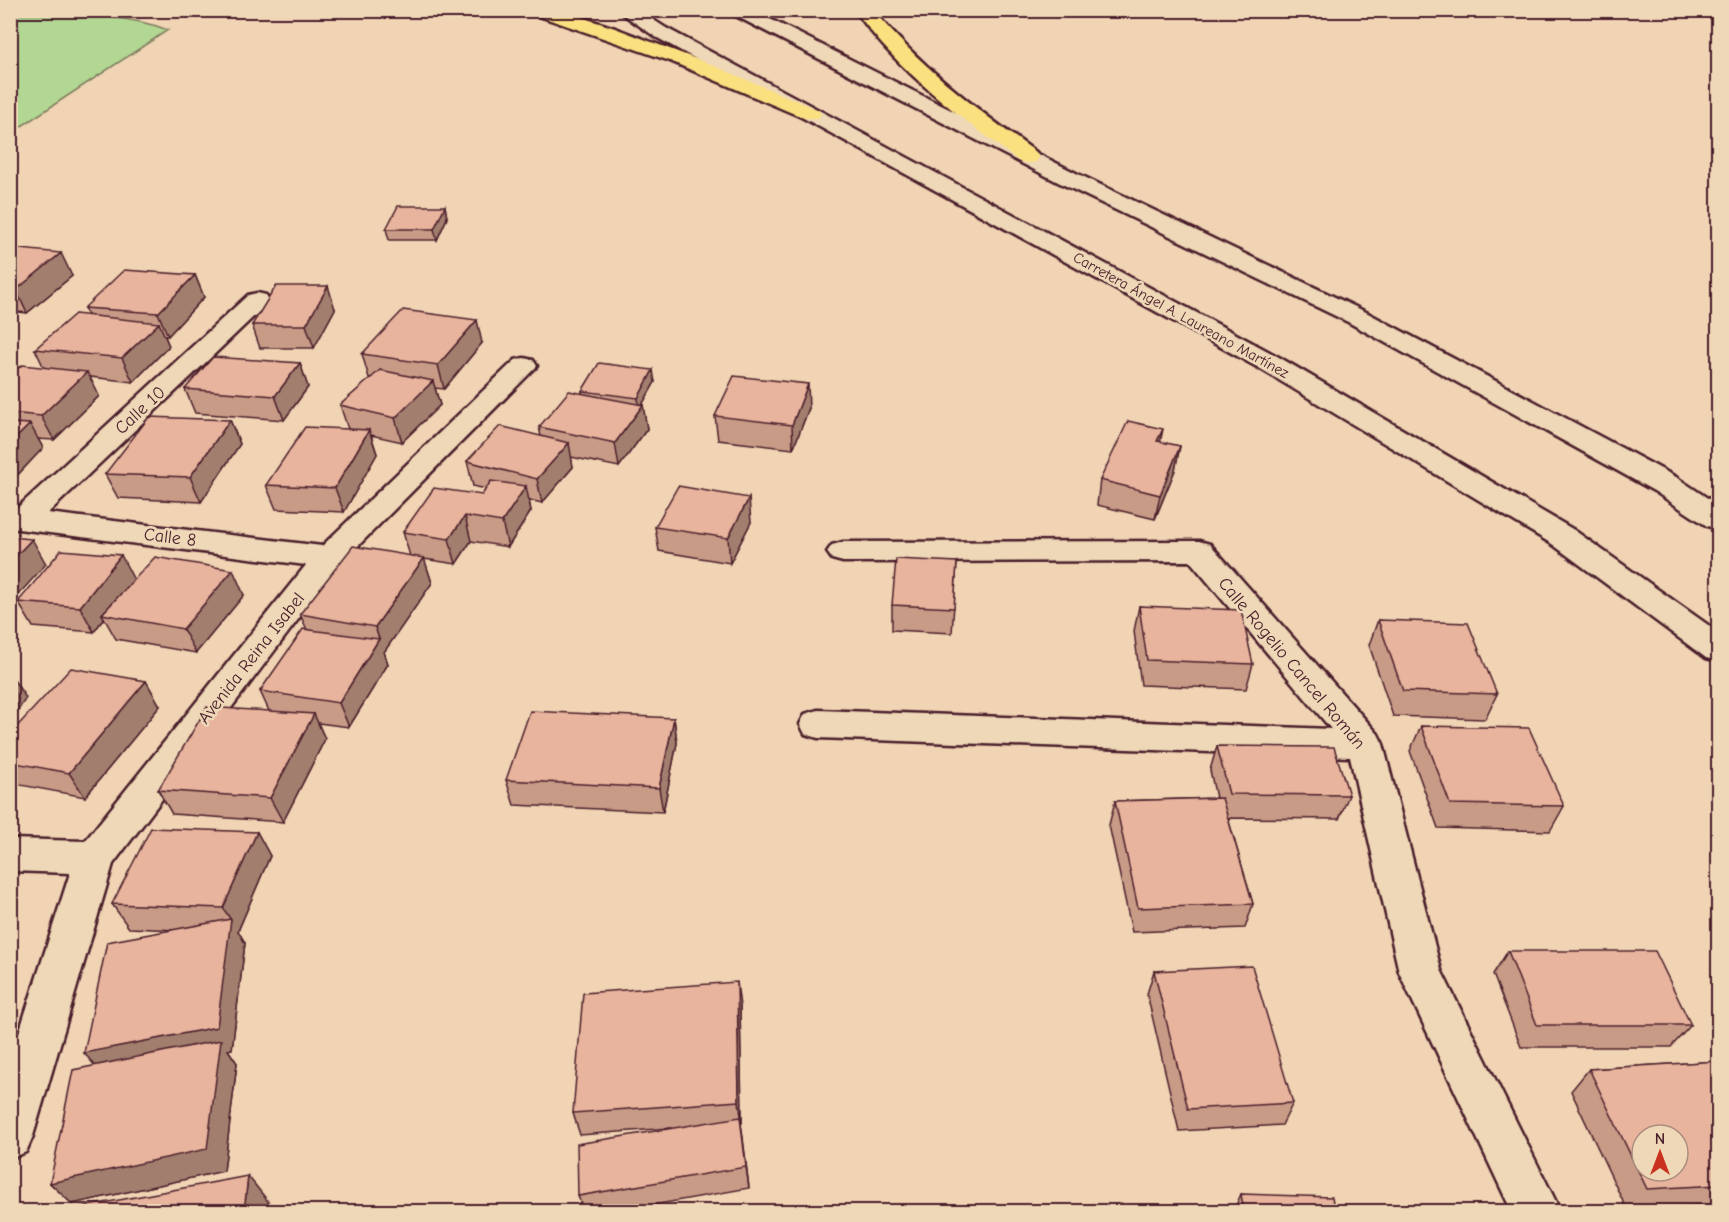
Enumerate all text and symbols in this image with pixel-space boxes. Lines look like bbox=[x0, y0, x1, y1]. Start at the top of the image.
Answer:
street label: Carretera Ángel A. Laureano Martínez bbox=[1070, 247, 1293, 382]
street label: Calle 10 bbox=[111, 382, 170, 439]
street label: Calle 8 bbox=[143, 524, 197, 551]
street label: Calle Rogelio Cancel Román bbox=[1214, 573, 1370, 753]
street label: Avenida Reina Isabel bbox=[194, 589, 309, 728]
north arrow bbox=[1630, 1123, 1690, 1183]
text: N bbox=[1655, 1130, 1665, 1148]

